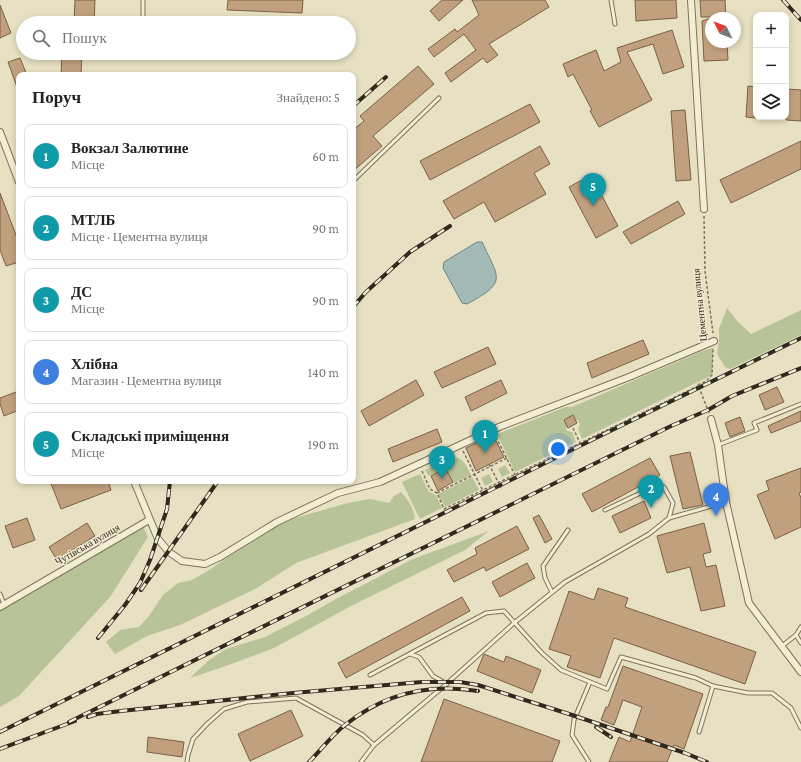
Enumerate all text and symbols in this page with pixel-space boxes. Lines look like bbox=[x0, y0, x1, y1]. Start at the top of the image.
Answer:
north arrow bbox=[705, 12, 741, 48]
map controls bbox=[753, 12, 789, 120]
button: + bbox=[753, 12, 789, 48]
search box bbox=[16, 16, 356, 60]
icon: search bbox=[30, 27, 52, 49]
text: Пошук bbox=[62, 30, 107, 46]
button: − bbox=[753, 48, 789, 84]
button: layers bbox=[753, 84, 789, 120]
text: Поруч bbox=[32, 88, 81, 107]
text: Знайдено: 5 bbox=[276, 90, 340, 105]
text: Вокзал Залютине bbox=[71, 140, 188, 156]
text: 1 bbox=[44, 149, 48, 164]
text: 60 m bbox=[312, 149, 339, 164]
text: Місце bbox=[71, 157, 105, 172]
pin: 5 bbox=[580, 173, 606, 206]
text: МТЛБ bbox=[71, 212, 116, 228]
text: 2 bbox=[43, 221, 49, 236]
text: 90 m bbox=[312, 221, 339, 236]
text: Місце · Цементна вулиця bbox=[71, 229, 208, 244]
street label: Цементна вулиця bbox=[690, 268, 709, 342]
text: ДС bbox=[71, 284, 92, 300]
text: 3 bbox=[43, 293, 49, 308]
text: 90 m bbox=[312, 293, 339, 308]
text: Місце bbox=[71, 301, 105, 316]
text: Хлібна bbox=[71, 356, 118, 372]
text: 4 bbox=[42, 365, 50, 380]
text: 140 m bbox=[308, 365, 339, 380]
text: Магазин · Цементна вулиця bbox=[71, 373, 221, 388]
pin: 1 bbox=[472, 420, 498, 453]
text: Складські приміщення bbox=[71, 428, 229, 444]
text: 5 bbox=[43, 437, 49, 452]
text: 190 m bbox=[308, 437, 339, 452]
your location bbox=[548, 439, 568, 459]
text: Місце bbox=[71, 445, 105, 460]
pin: 3 bbox=[429, 446, 455, 479]
pin: 2 bbox=[638, 475, 664, 508]
pin: 4 bbox=[703, 483, 729, 516]
street label: Чутівська вулиця bbox=[53, 521, 122, 567]

